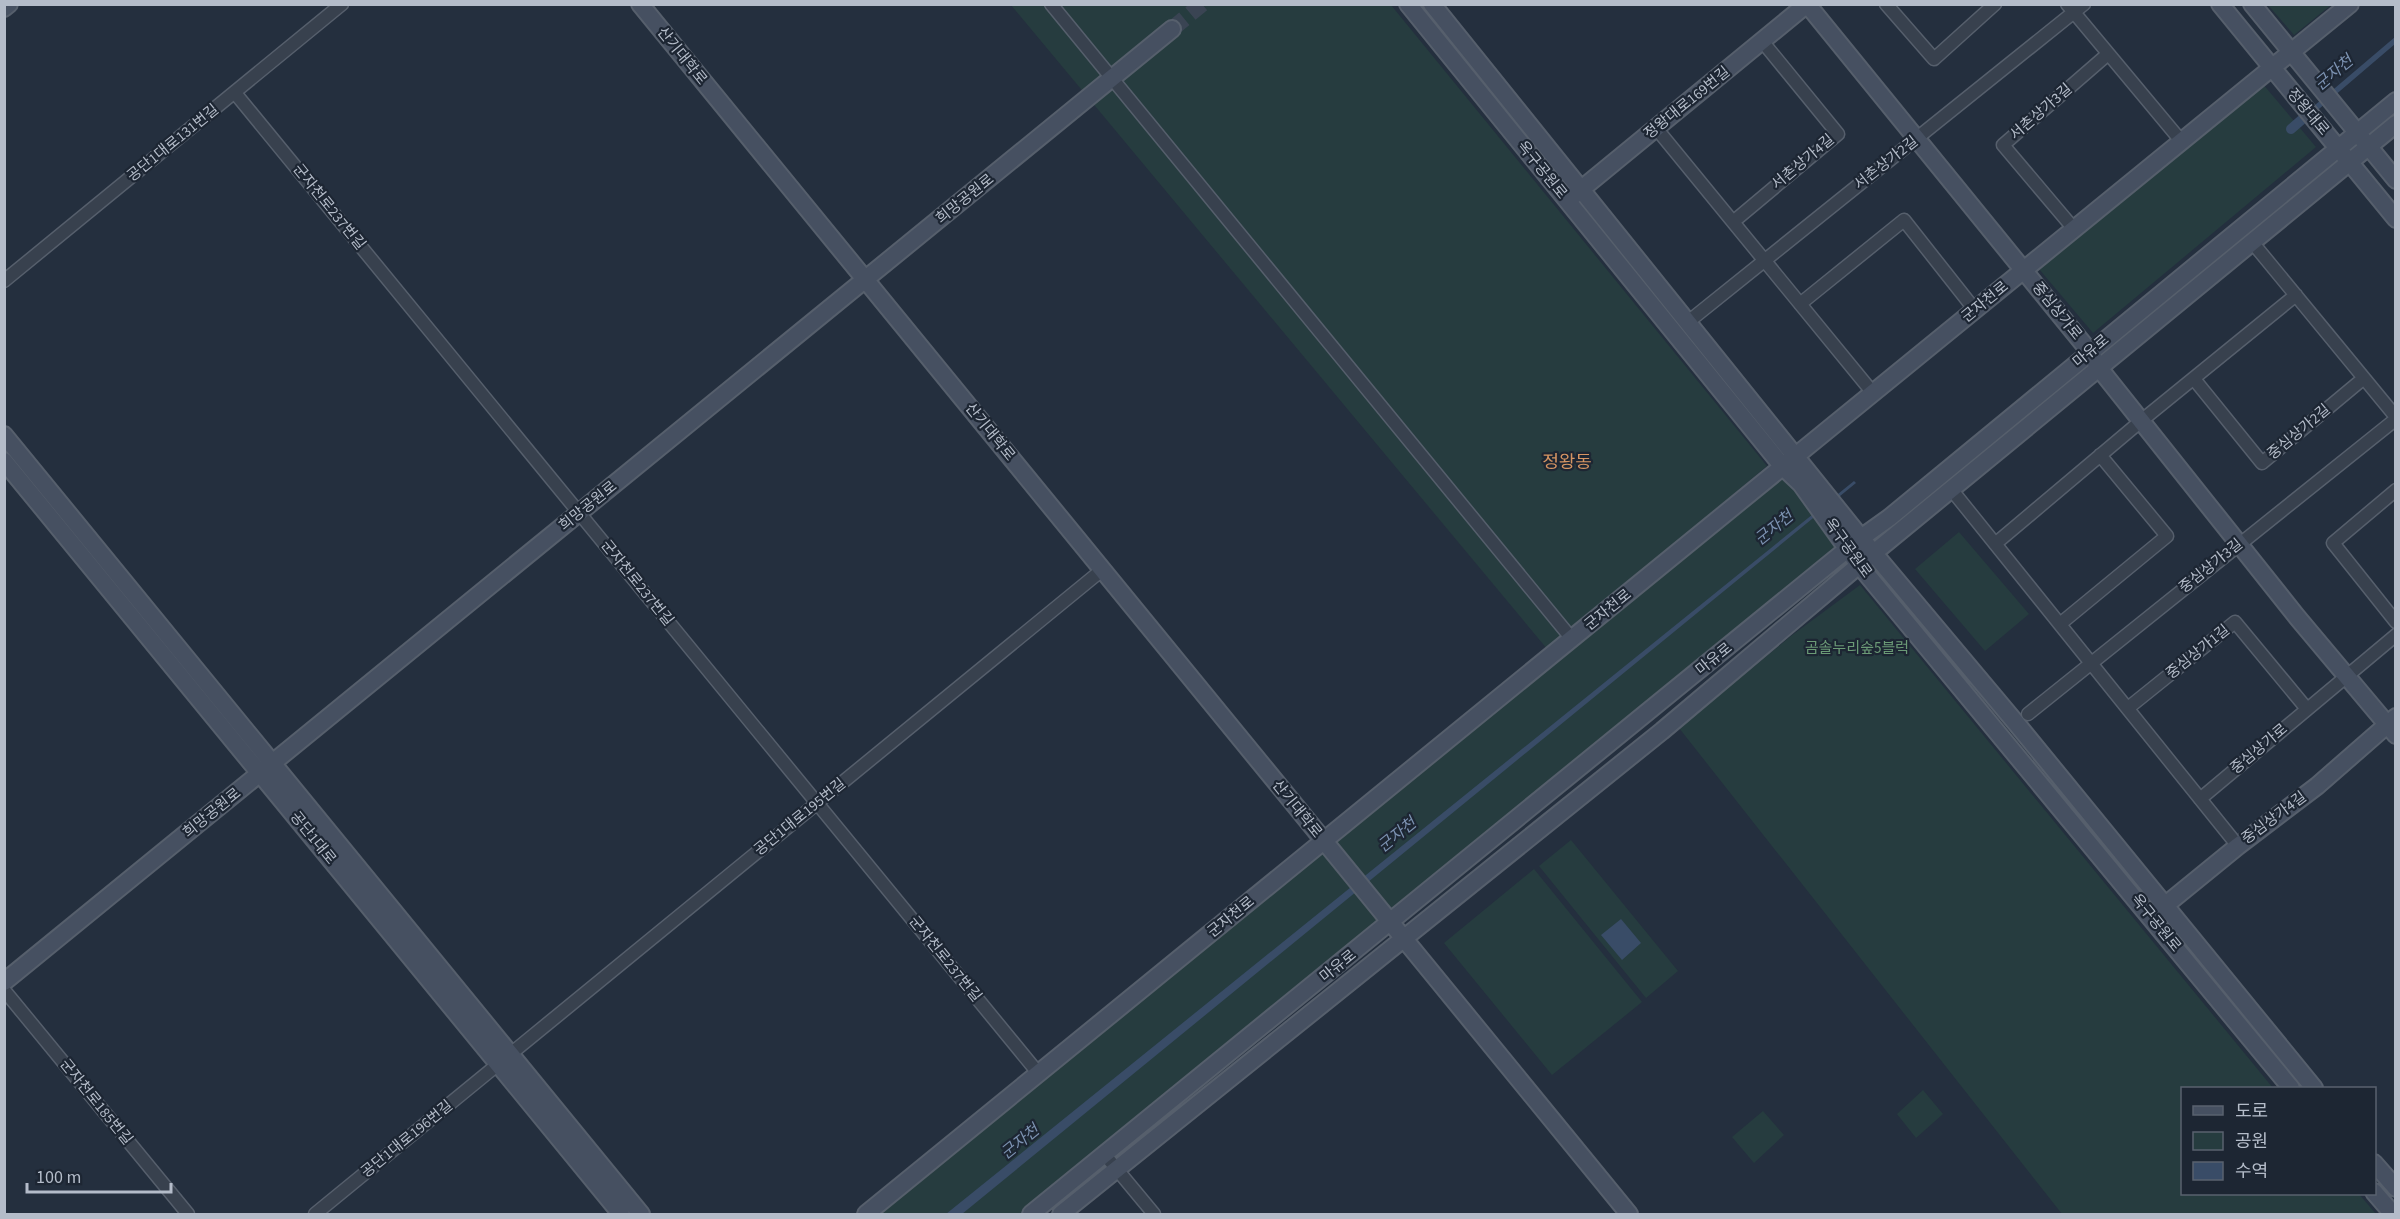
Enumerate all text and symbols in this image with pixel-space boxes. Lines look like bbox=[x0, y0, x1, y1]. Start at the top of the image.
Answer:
street label: 산기대학로 bbox=[652, 23, 712, 89]
water label: 군자천 bbox=[2310, 49, 2360, 96]
street label: 정왕대로169번길 bbox=[1640, 62, 1734, 144]
street label: 서촌상가3길 bbox=[2005, 79, 2077, 145]
street label: 정왕대로 bbox=[2282, 84, 2334, 140]
street label: 공단1대로131번길 bbox=[123, 99, 223, 187]
street label: 서촌상가4길 bbox=[1767, 129, 1839, 195]
street label: 서촌상가2길 bbox=[1849, 131, 1923, 195]
street label: 옥구공원로 bbox=[1512, 137, 1572, 203]
street label: 군자천로237번길 bbox=[288, 160, 370, 254]
street label: 희망공원로 bbox=[932, 169, 998, 229]
street label: 군자천로 bbox=[1957, 276, 2013, 328]
street label: 중심상가로 bbox=[2027, 278, 2087, 344]
street label: 마유로 bbox=[2068, 330, 2114, 372]
street label: 산기대학로 bbox=[960, 399, 1020, 465]
street label: 중심상가2길 bbox=[2263, 399, 2335, 465]
district label: 정왕동 bbox=[1542, 450, 1592, 475]
street label: 희망공원로 bbox=[555, 476, 621, 536]
water label: 군자천 bbox=[1750, 504, 1800, 550]
street label: 옥구공원로 bbox=[1819, 514, 1877, 582]
street label: 중심상가3길 bbox=[2175, 534, 2247, 598]
street label: 군자천로237번길 bbox=[596, 536, 678, 630]
street label: 군자천로 bbox=[1580, 584, 1636, 636]
street label: 중심상가1길 bbox=[2162, 620, 2234, 684]
street label: 마유로 bbox=[1691, 638, 1737, 680]
park label: 곰솔누리숲5블럭 bbox=[1805, 638, 1909, 659]
street label: 중심상가로 bbox=[2226, 719, 2292, 779]
street label: 공단1대로195번길 bbox=[750, 773, 850, 861]
street label: 산기대학로 bbox=[1267, 776, 1327, 842]
street label: 희망공원로 bbox=[179, 783, 245, 843]
street label: 중심상가4길 bbox=[2237, 787, 2311, 849]
street label: 공단1대로 bbox=[285, 807, 341, 869]
water label: 군자천 bbox=[1373, 811, 1423, 857]
street label: 옥구공원로 bbox=[2126, 890, 2186, 956]
street label: 군자천로 bbox=[1203, 891, 1259, 943]
street label: 군자천로237번길 bbox=[904, 912, 986, 1006]
street label: 마유로 bbox=[1315, 945, 1361, 987]
street label: 군자천로185번길 bbox=[55, 1055, 137, 1149]
legend bbox=[2181, 1087, 2376, 1195]
street label: 공단1대로196번길 bbox=[357, 1095, 457, 1183]
text: 도로 bbox=[2235, 1099, 2268, 1124]
water label: 군자천 bbox=[996, 1118, 1046, 1164]
text: 공원 bbox=[2235, 1129, 2268, 1154]
scale bar bbox=[27, 1156, 171, 1194]
text: 수역 bbox=[2235, 1159, 2268, 1184]
text: 100 m bbox=[36, 1165, 81, 1190]

